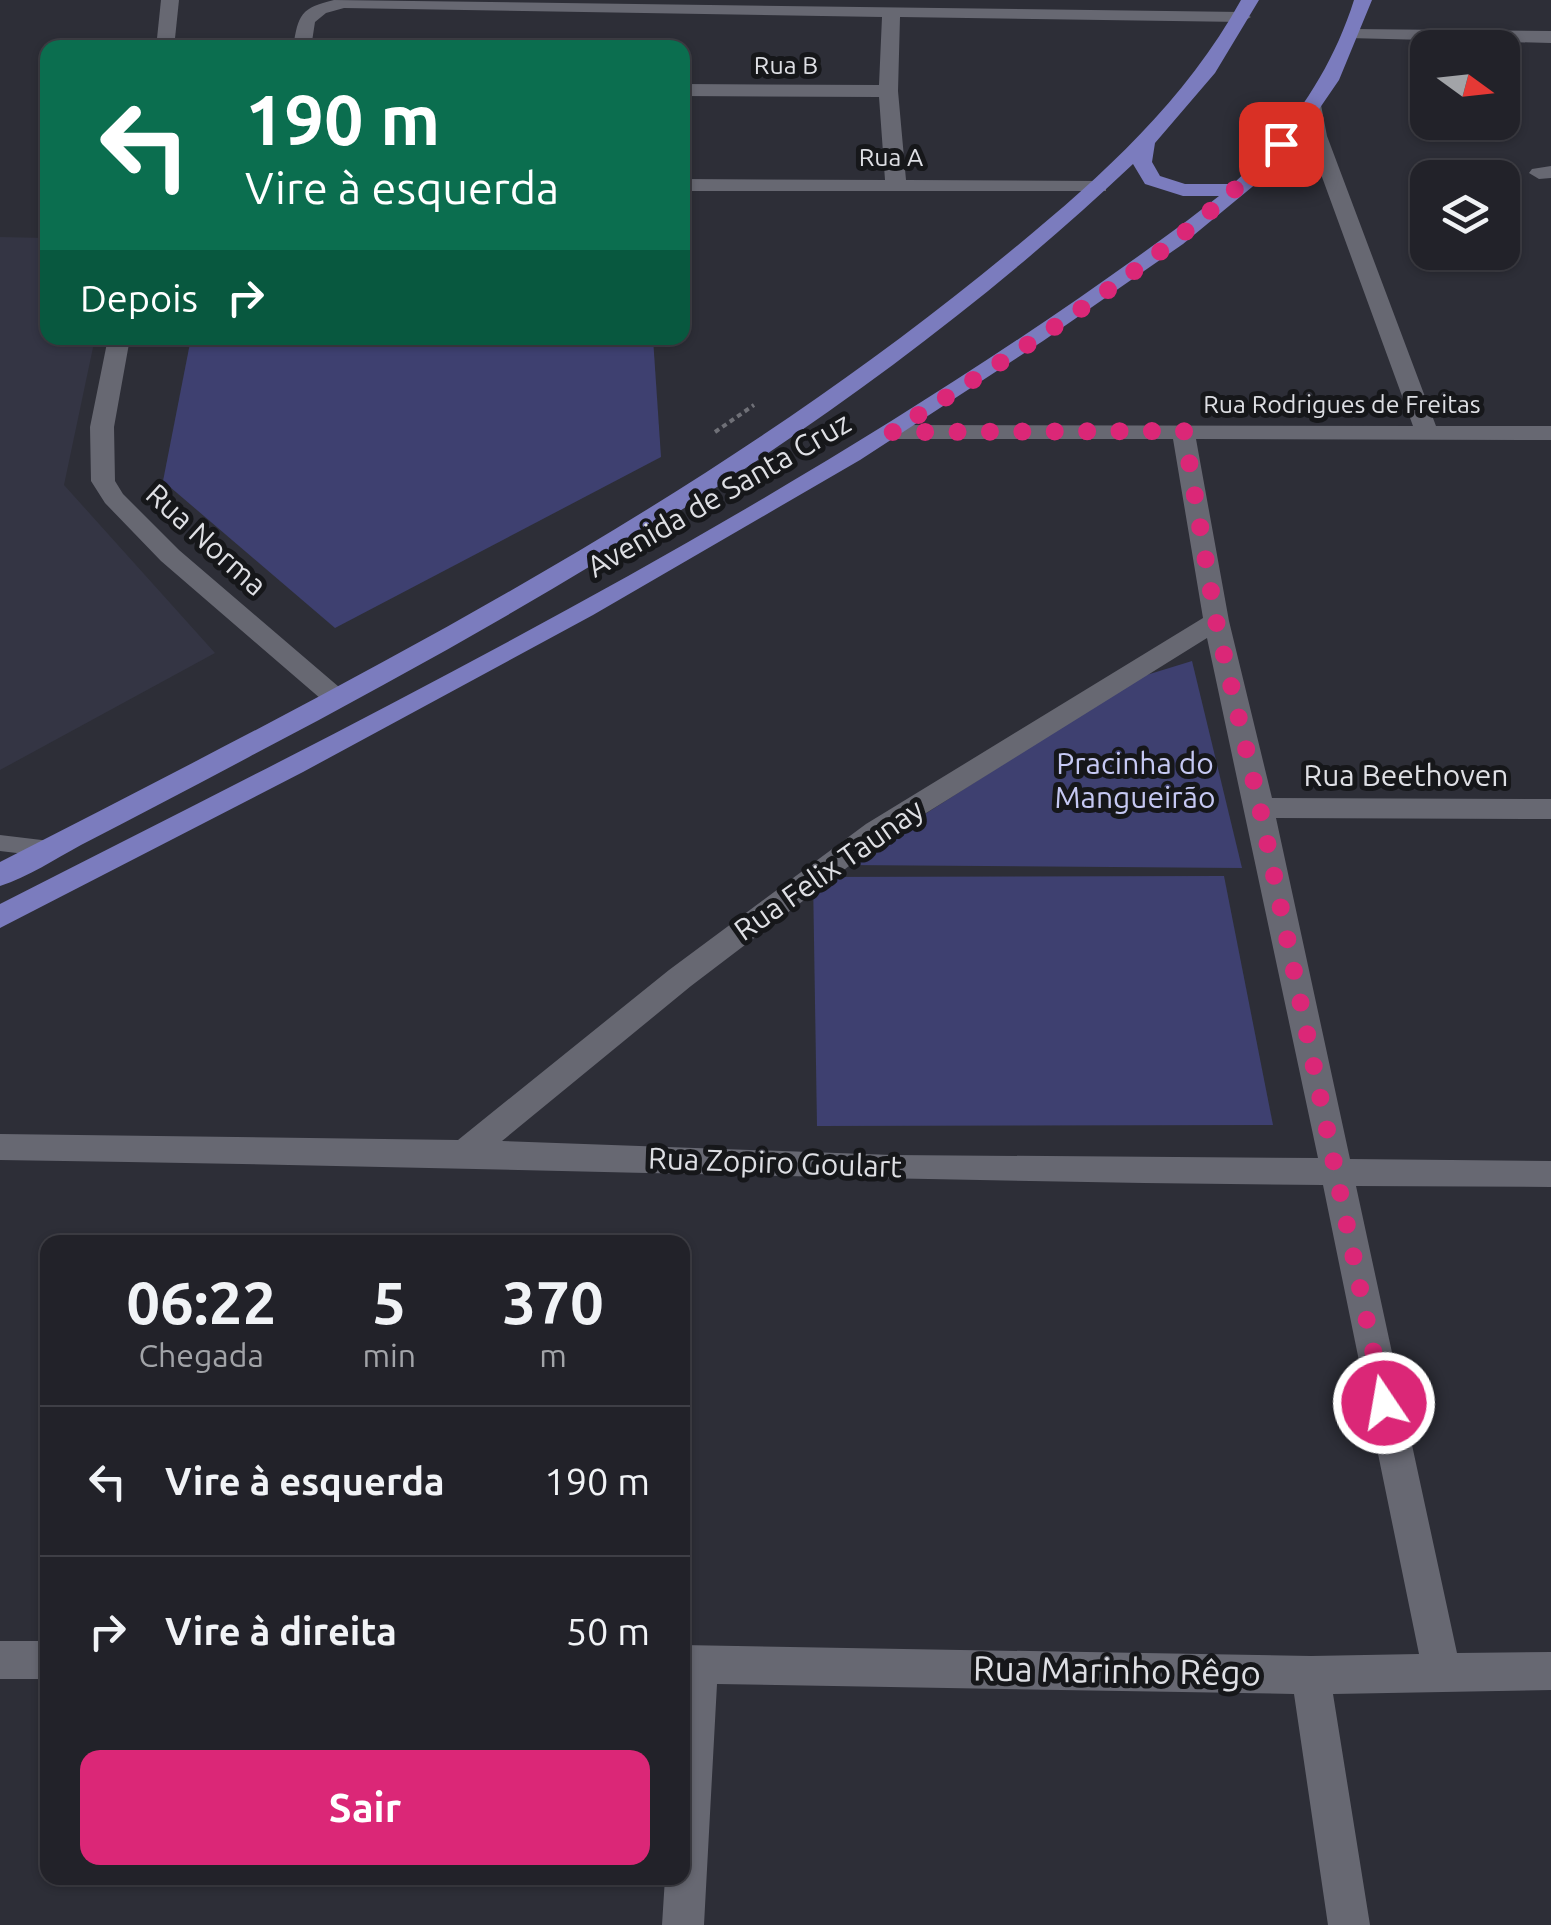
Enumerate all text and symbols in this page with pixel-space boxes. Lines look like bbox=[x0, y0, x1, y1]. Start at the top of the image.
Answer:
north arrow bbox=[1410, 30, 1520, 140]
map controls bbox=[1410, 30, 1520, 270]
street label: Rua B bbox=[754, 51, 818, 79]
icon: left bbox=[80, 80, 210, 210]
text: 190 m bbox=[245, 80, 440, 158]
pin bbox=[1239, 102, 1324, 187]
icon: arrive bbox=[1254, 117, 1309, 172]
street label: Rua A bbox=[859, 143, 923, 171]
button: layers bbox=[1410, 160, 1520, 270]
text: Vire à esquerda bbox=[245, 162, 559, 213]
icon: right bbox=[218, 270, 273, 325]
text: Depois bbox=[80, 277, 198, 319]
street label: Rua Rodrigues de Freitas bbox=[1203, 390, 1481, 418]
street label: Avenida de Santa Cruz bbox=[581, 405, 856, 583]
street label: Rua Norma bbox=[140, 477, 274, 602]
park label: Pracinha do Mangueirão bbox=[1054, 746, 1216, 814]
street label: Rua Beethoven bbox=[1304, 758, 1508, 792]
street label: Rua Felix Taunay bbox=[727, 791, 929, 947]
street label: Rua Zopiro Goulart bbox=[647, 1141, 903, 1183]
text: 06:22 bbox=[126, 1268, 276, 1335]
text: 5 bbox=[372, 1268, 406, 1335]
text: 370 bbox=[502, 1268, 604, 1335]
text: Chegada bbox=[138, 1337, 264, 1373]
text: min bbox=[362, 1337, 416, 1373]
text: m bbox=[539, 1337, 567, 1373]
position arrow bbox=[1332, 1351, 1436, 1455]
icon: left bbox=[80, 1454, 135, 1509]
text: Vire à esquerda bbox=[165, 1460, 445, 1502]
text: 190 m bbox=[544, 1460, 650, 1502]
icon: right bbox=[80, 1604, 135, 1659]
text: Vire à direita bbox=[165, 1610, 397, 1652]
text: 50 m bbox=[566, 1610, 650, 1652]
street label: Rua Marinho Rêgo bbox=[973, 1647, 1261, 1693]
button: Sair bbox=[80, 1750, 650, 1865]

